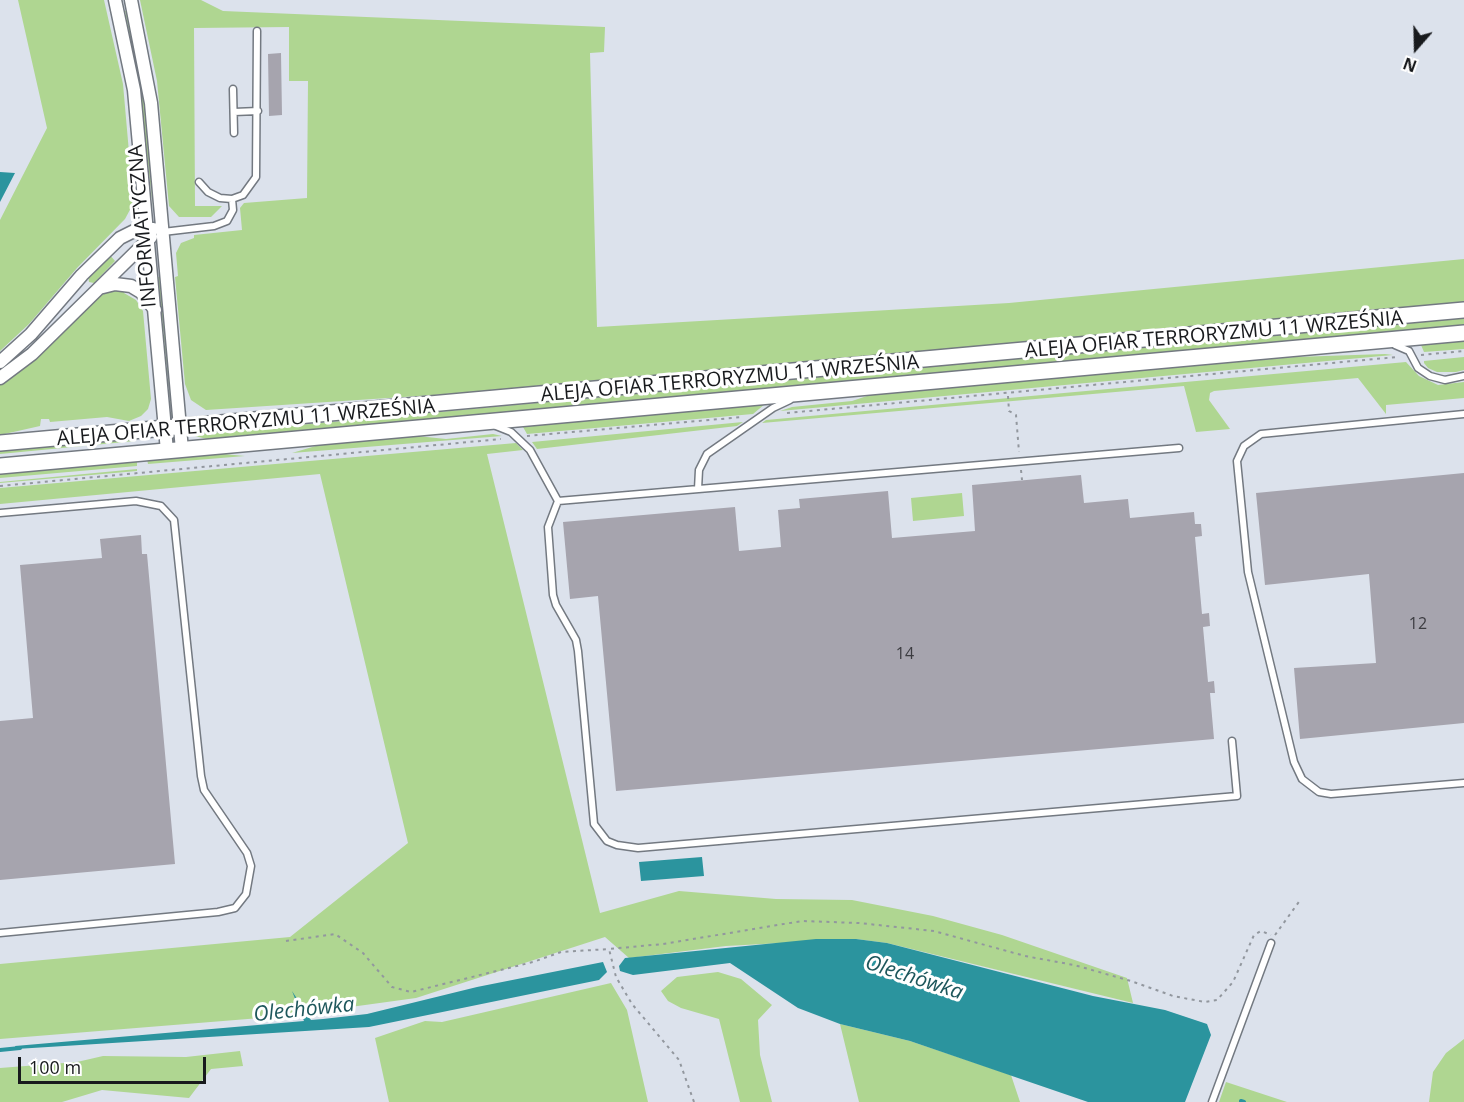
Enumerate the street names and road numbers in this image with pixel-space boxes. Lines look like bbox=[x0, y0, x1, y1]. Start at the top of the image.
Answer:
street label: INFORMATYCZNA bbox=[124, 144, 162, 308]
street label: ALEJA OFIAR TERRORYZMU 11 WRZEŚNIA bbox=[1024, 306, 1404, 364]
street label: ALEJA OFIAR TERRORYZMU 11 WRZEŚNIA bbox=[540, 350, 920, 408]
street label: ALEJA OFIAR TERRORYZMU 11 WRZEŚNIA bbox=[56, 394, 436, 452]

